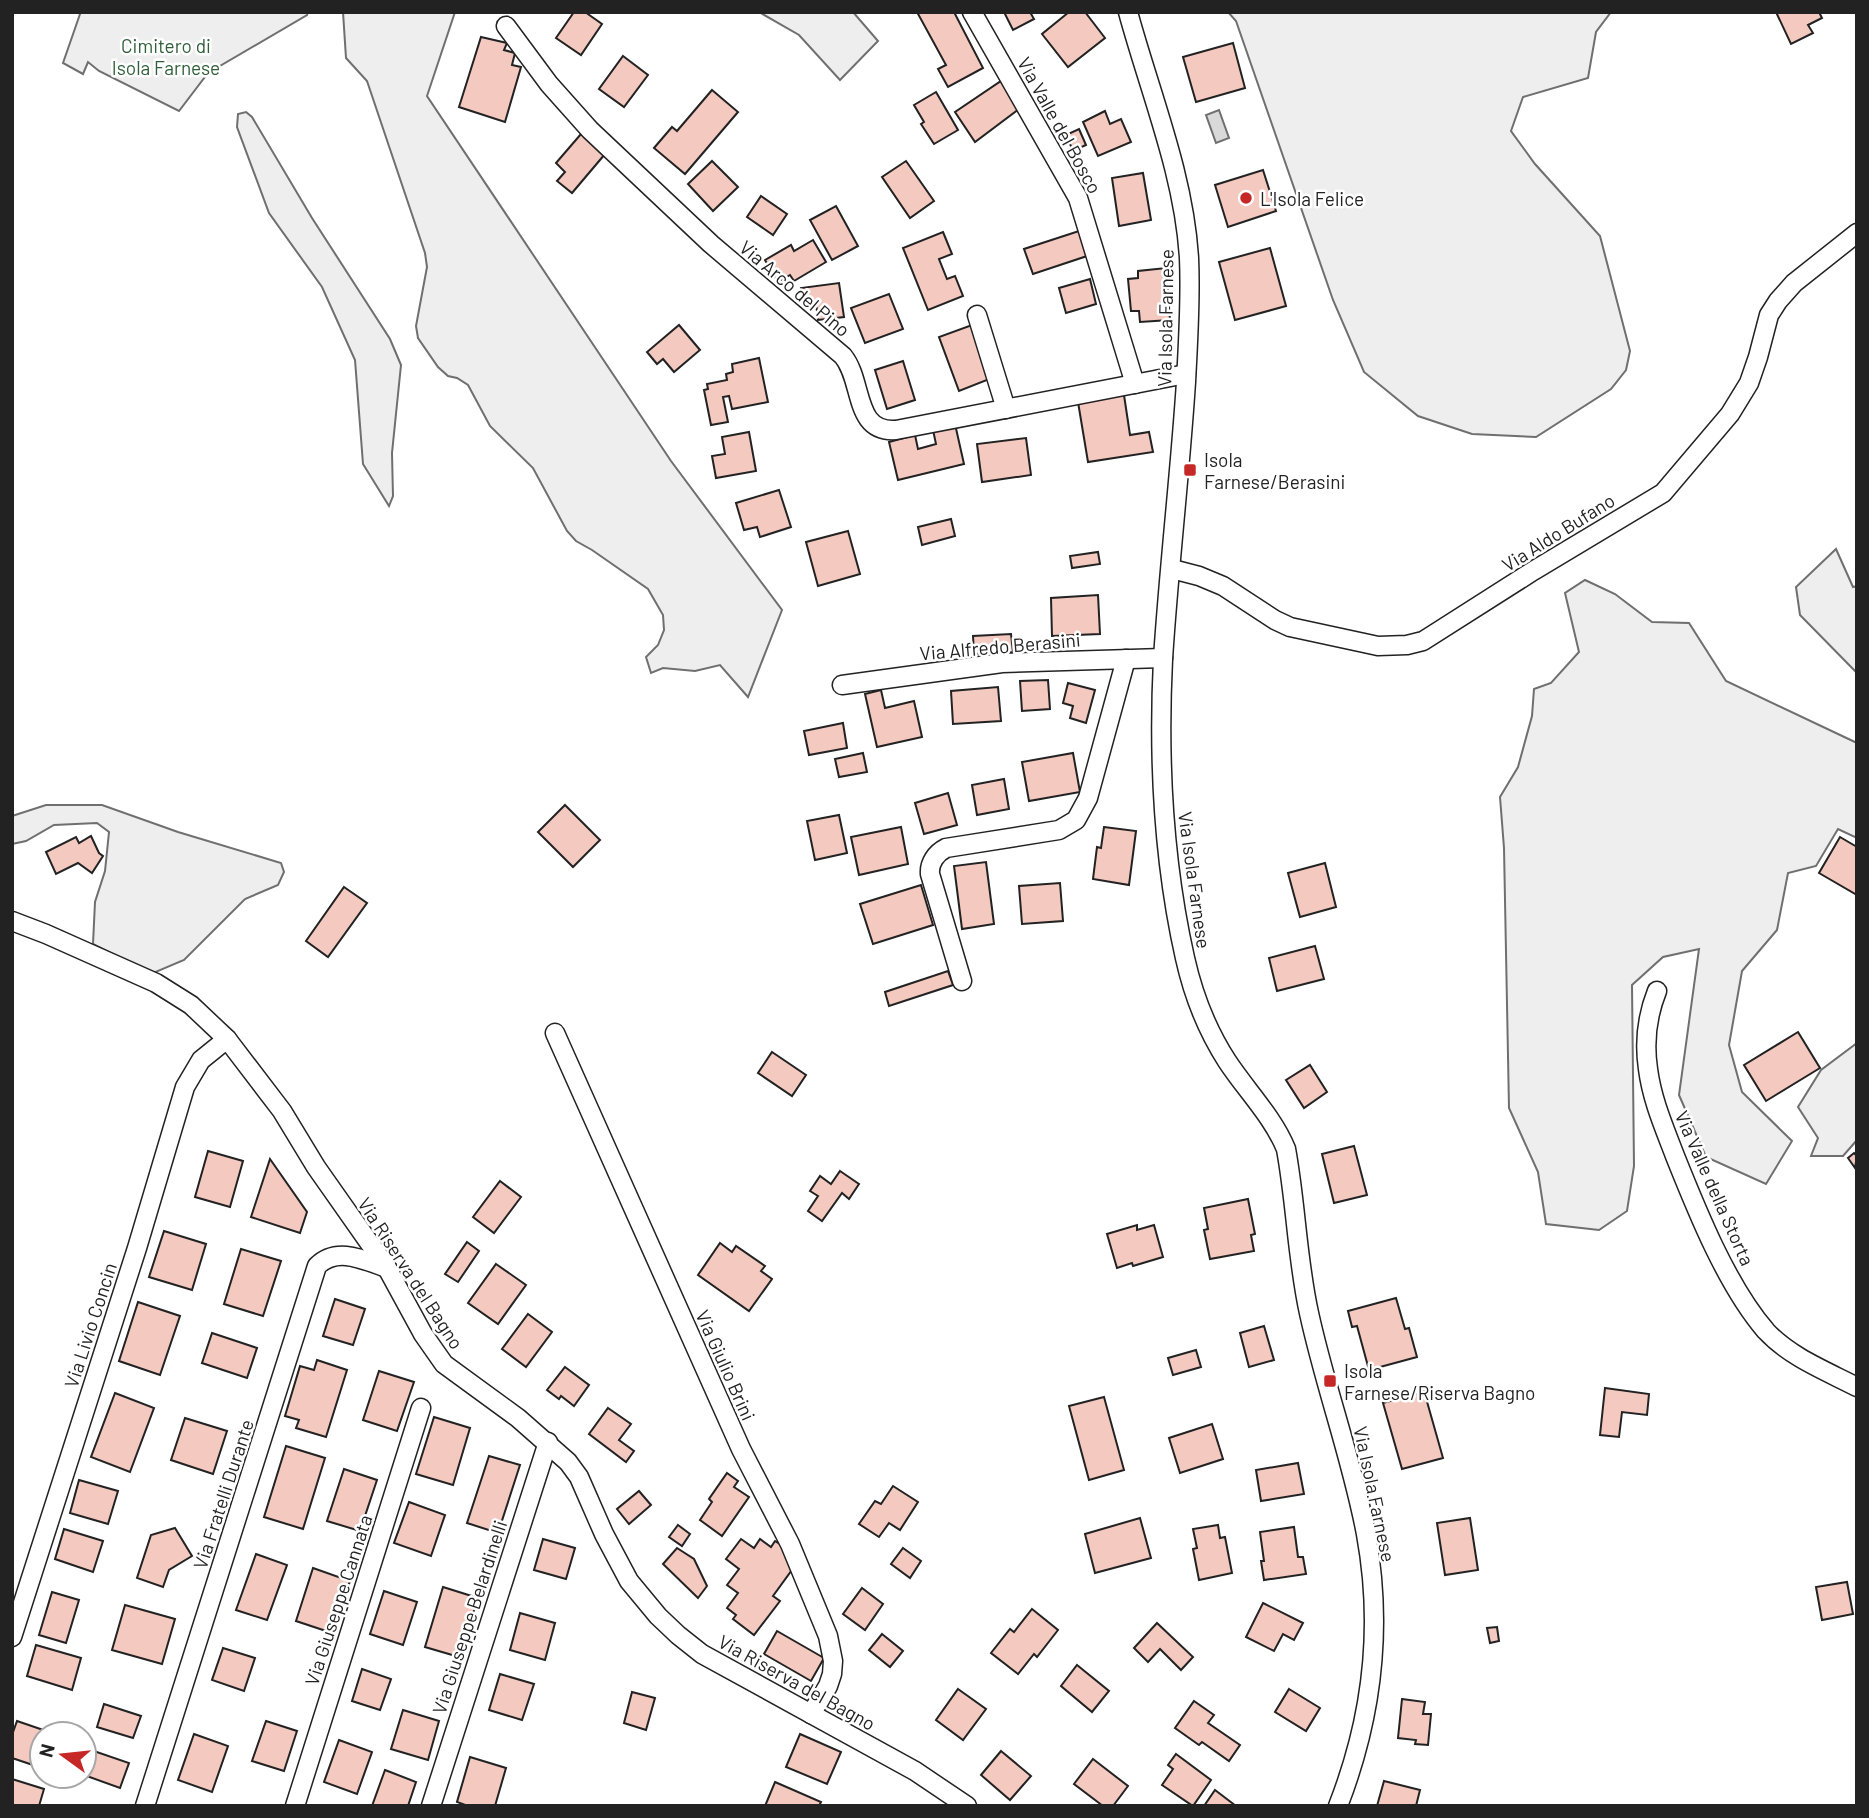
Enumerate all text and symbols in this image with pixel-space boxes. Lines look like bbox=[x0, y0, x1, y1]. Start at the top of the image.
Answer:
park label: Cimitero di Isola Farnese bbox=[112, 34, 220, 79]
street label: Via Valle del Bosco bbox=[1013, 53, 1107, 197]
place label: L'Isola Felice bbox=[1260, 187, 1364, 210]
marker: L'Isola Felice bbox=[1238, 190, 1254, 206]
street label: Via Arco del Pino bbox=[735, 235, 855, 341]
street label: Via Isola Farnese bbox=[1152, 249, 1178, 387]
place label: Isola Farnese/Berasini bbox=[1204, 448, 1345, 493]
marker: Isola Farnese/Berasini bbox=[1182, 462, 1198, 478]
street label: Via Aldo Bufano bbox=[1497, 488, 1619, 576]
street label: Via Alfredo Berasini bbox=[919, 628, 1081, 664]
street label: Via Isola Farnese bbox=[1174, 810, 1216, 950]
street label: Via Valle della Storta bbox=[1671, 1107, 1759, 1269]
street label: Via Riserva del Bagno bbox=[353, 1193, 469, 1353]
street label: Via Livio Concin bbox=[59, 1260, 121, 1390]
street label: Via Giulio Brini bbox=[691, 1306, 761, 1424]
place label: Isola Farnese/Riserva Bagno bbox=[1344, 1359, 1535, 1404]
marker: Isola Farnese/Riserva Bagno bbox=[1322, 1373, 1338, 1389]
street label: Via Fratelli Durante bbox=[188, 1416, 258, 1572]
street label: Via Isola Farnese bbox=[1349, 1424, 1401, 1564]
street label: Via Giuseppe Cannata bbox=[300, 1512, 376, 1688]
street label: Via Giuseppe Belardinelli bbox=[427, 1517, 511, 1717]
street label: Via Riserva del Bagno bbox=[715, 1629, 879, 1735]
north arrow bbox=[28, 1720, 98, 1790]
text: N bbox=[33, 1741, 59, 1760]

